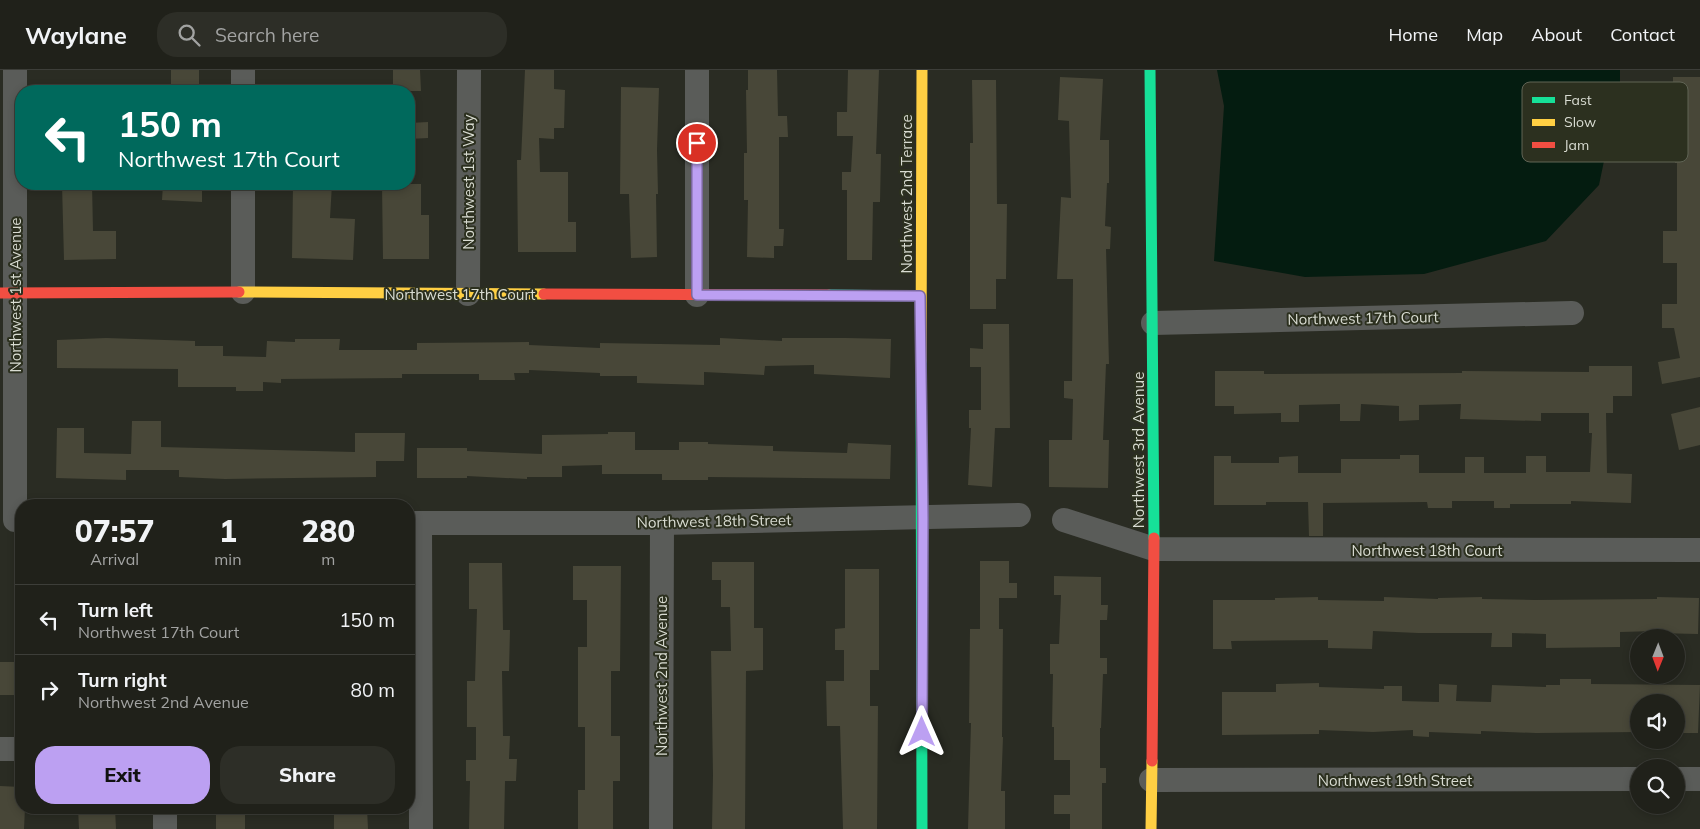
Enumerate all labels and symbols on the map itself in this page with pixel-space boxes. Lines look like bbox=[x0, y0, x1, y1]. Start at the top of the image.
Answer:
legend bbox=[1522, 82, 1688, 162]
text: Fast bbox=[1564, 91, 1592, 109]
text: Slow bbox=[1564, 113, 1596, 131]
street label: Northwest 1st Way bbox=[459, 114, 478, 250]
street label: Northwest 2nd Terrace bbox=[897, 114, 916, 274]
pin bbox=[676, 122, 718, 164]
text: Jam bbox=[1564, 136, 1589, 154]
street label: Northwest 1st Avenue bbox=[6, 218, 25, 372]
street label: Northwest 17th Court bbox=[384, 285, 536, 304]
street label: Northwest 17th Court bbox=[1287, 307, 1439, 329]
street label: Northwest 3rd Avenue bbox=[1129, 372, 1148, 528]
street label: Northwest 18th Street bbox=[637, 510, 791, 532]
street label: Northwest 18th Court bbox=[1351, 541, 1503, 560]
street label: Northwest 2nd Avenue bbox=[652, 596, 671, 756]
north arrow bbox=[1630, 629, 1685, 684]
position arrow bbox=[895, 705, 947, 757]
street label: Northwest 19th Street bbox=[1318, 771, 1472, 790]

